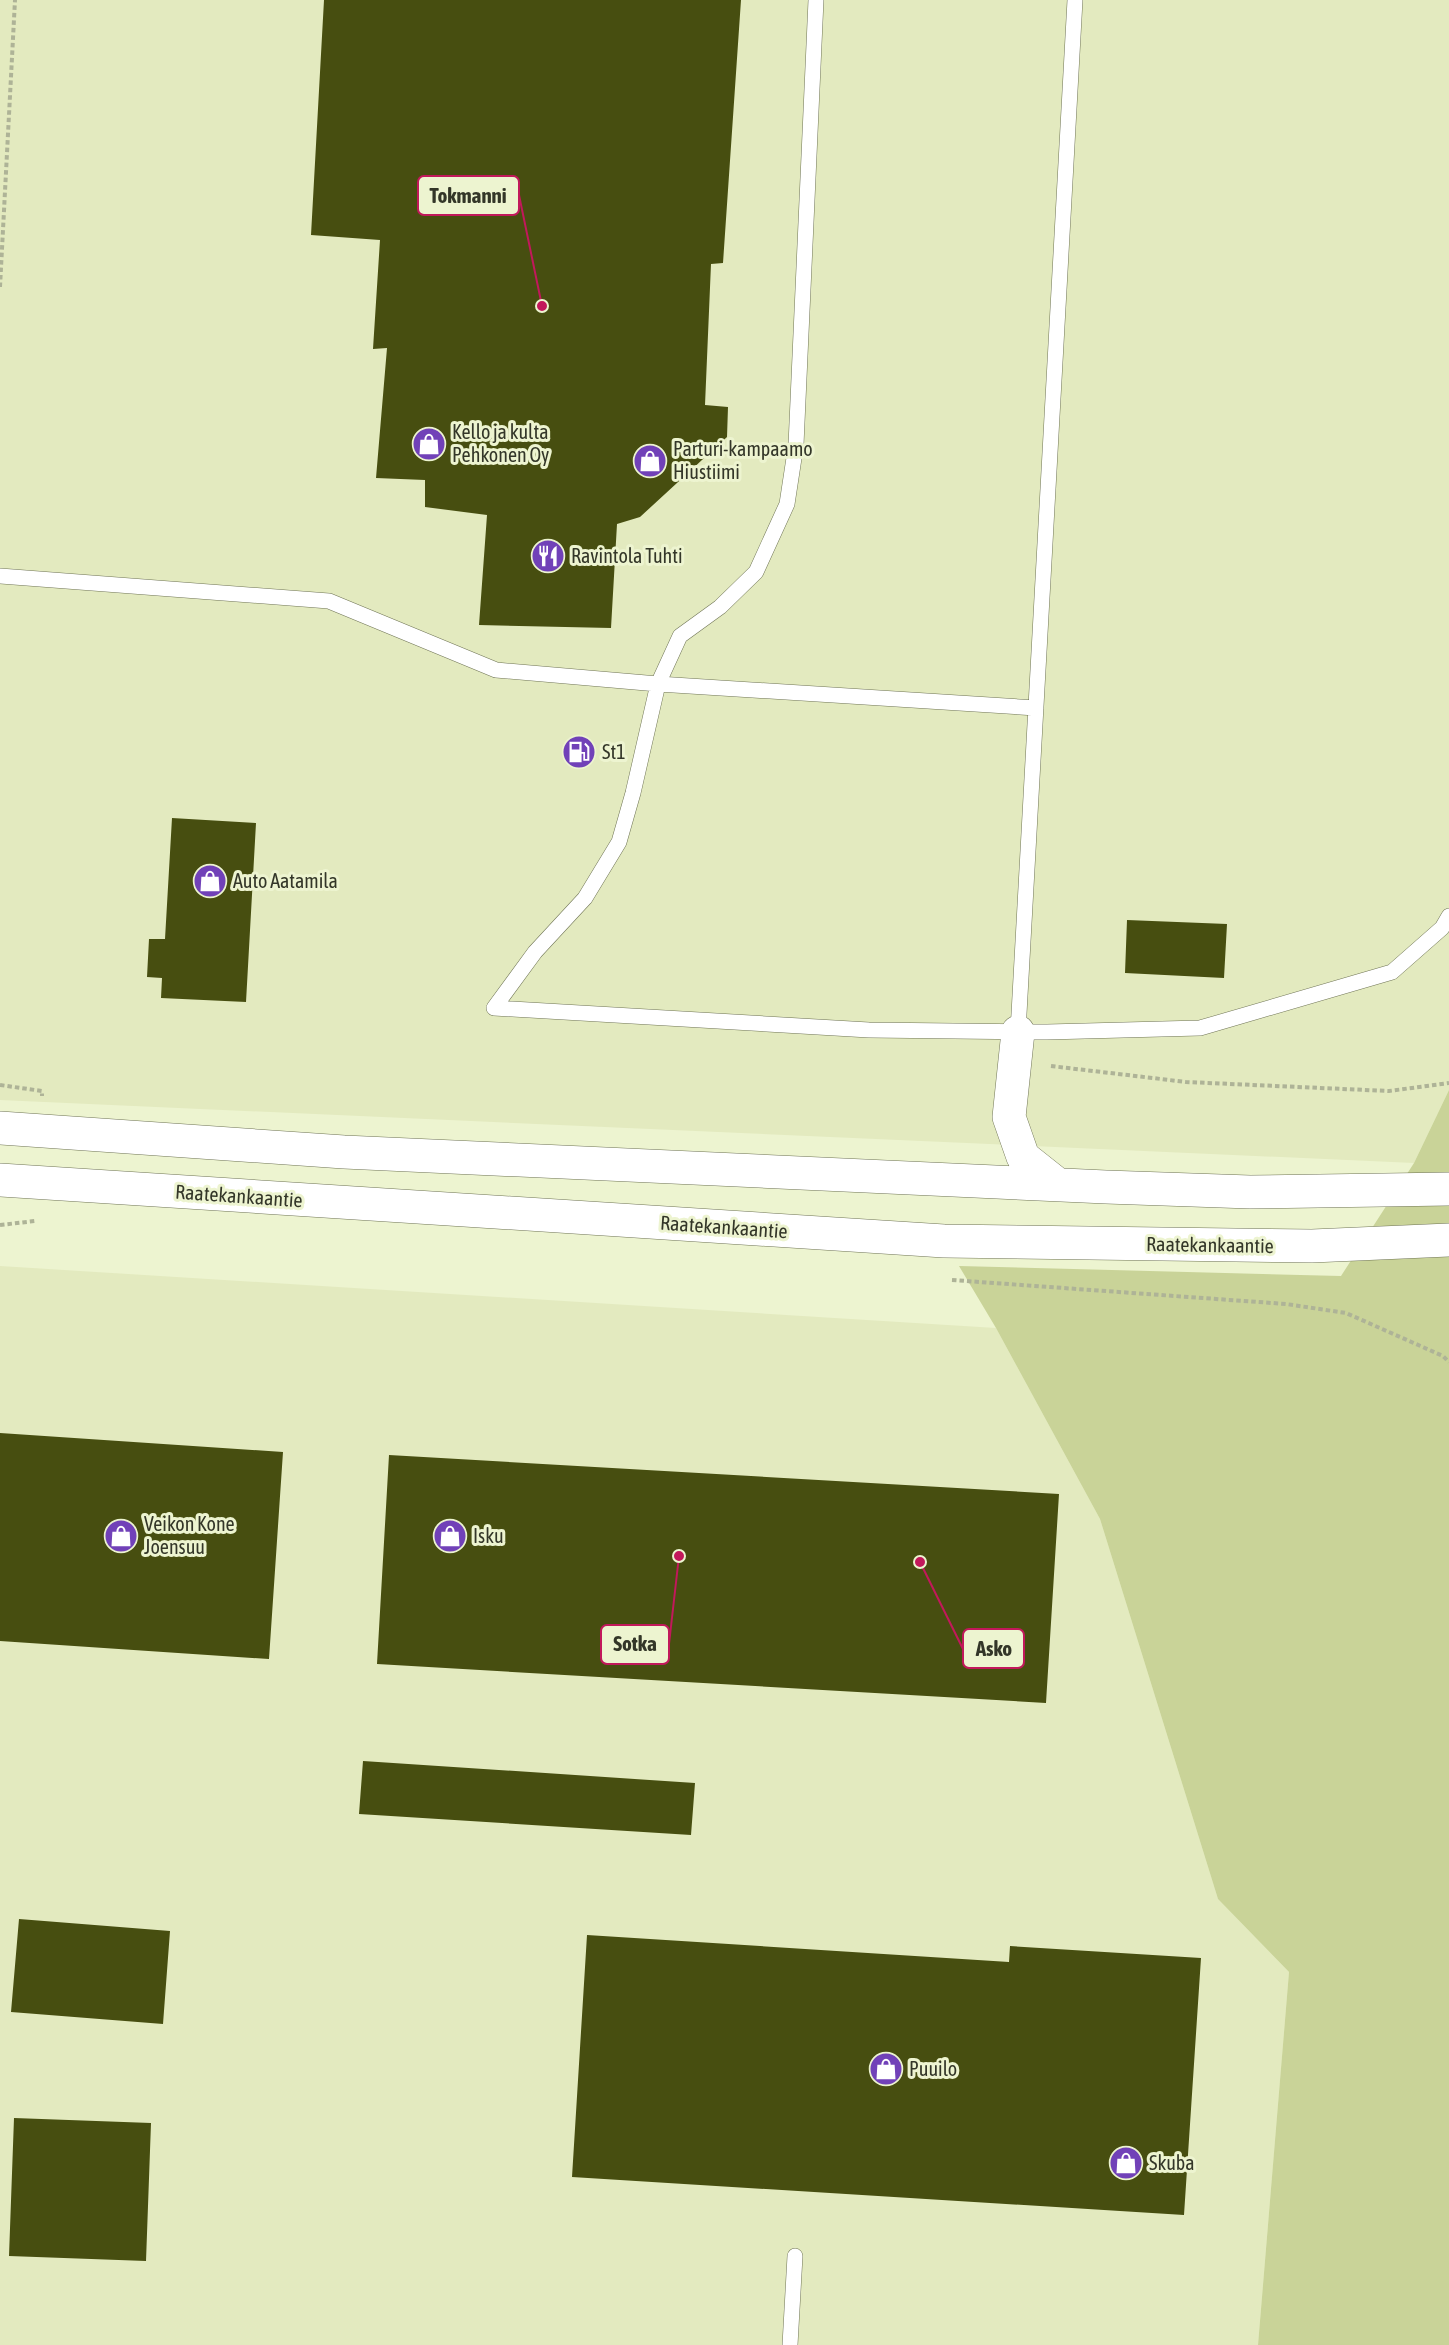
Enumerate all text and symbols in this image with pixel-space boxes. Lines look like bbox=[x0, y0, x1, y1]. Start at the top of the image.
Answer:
callout: Tokmanni bbox=[418, 176, 519, 215]
text: Tokmanni bbox=[429, 183, 507, 207]
place label: Kello ja kulta Pehkonen Oy bbox=[452, 420, 549, 466]
shop icon: Kello ja kulta Pehkonen Oy bbox=[411, 426, 447, 462]
place label: Parturi-kampaamo Hiustiimi bbox=[673, 437, 813, 483]
shop icon: Parturi-kampaamo Hiustiimi bbox=[632, 443, 668, 479]
restaurant icon: Ravintola Tuhti bbox=[530, 538, 566, 574]
place label: Ravintola Tuhti bbox=[571, 544, 683, 567]
fuel station icon: St1 bbox=[561, 734, 597, 770]
place label: St1 bbox=[602, 740, 626, 763]
shop icon: Auto Aatamila bbox=[192, 863, 228, 899]
place label: Auto Aatamila bbox=[233, 869, 338, 892]
street label: Raatekankaantie bbox=[175, 1180, 303, 1211]
street label: Raatekankaantie bbox=[660, 1211, 788, 1242]
street label: Raatekankaantie bbox=[1146, 1232, 1274, 1257]
place label: Veikon Kone Joensuu bbox=[144, 1512, 235, 1558]
shop icon: Veikon Kone Joensuu bbox=[103, 1518, 139, 1554]
shop icon: Isku bbox=[432, 1518, 468, 1554]
place label: Isku bbox=[473, 1524, 504, 1547]
callout: Sotka bbox=[601, 1625, 669, 1664]
callout: Asko bbox=[963, 1629, 1024, 1668]
text: Sotka bbox=[613, 1631, 657, 1655]
text: Asko bbox=[975, 1636, 1012, 1660]
shop icon: Puuilo bbox=[868, 2051, 904, 2087]
place label: Puuilo bbox=[909, 2057, 957, 2080]
shop icon: Skuba bbox=[1108, 2145, 1144, 2181]
place label: Skuba bbox=[1149, 2151, 1195, 2174]

